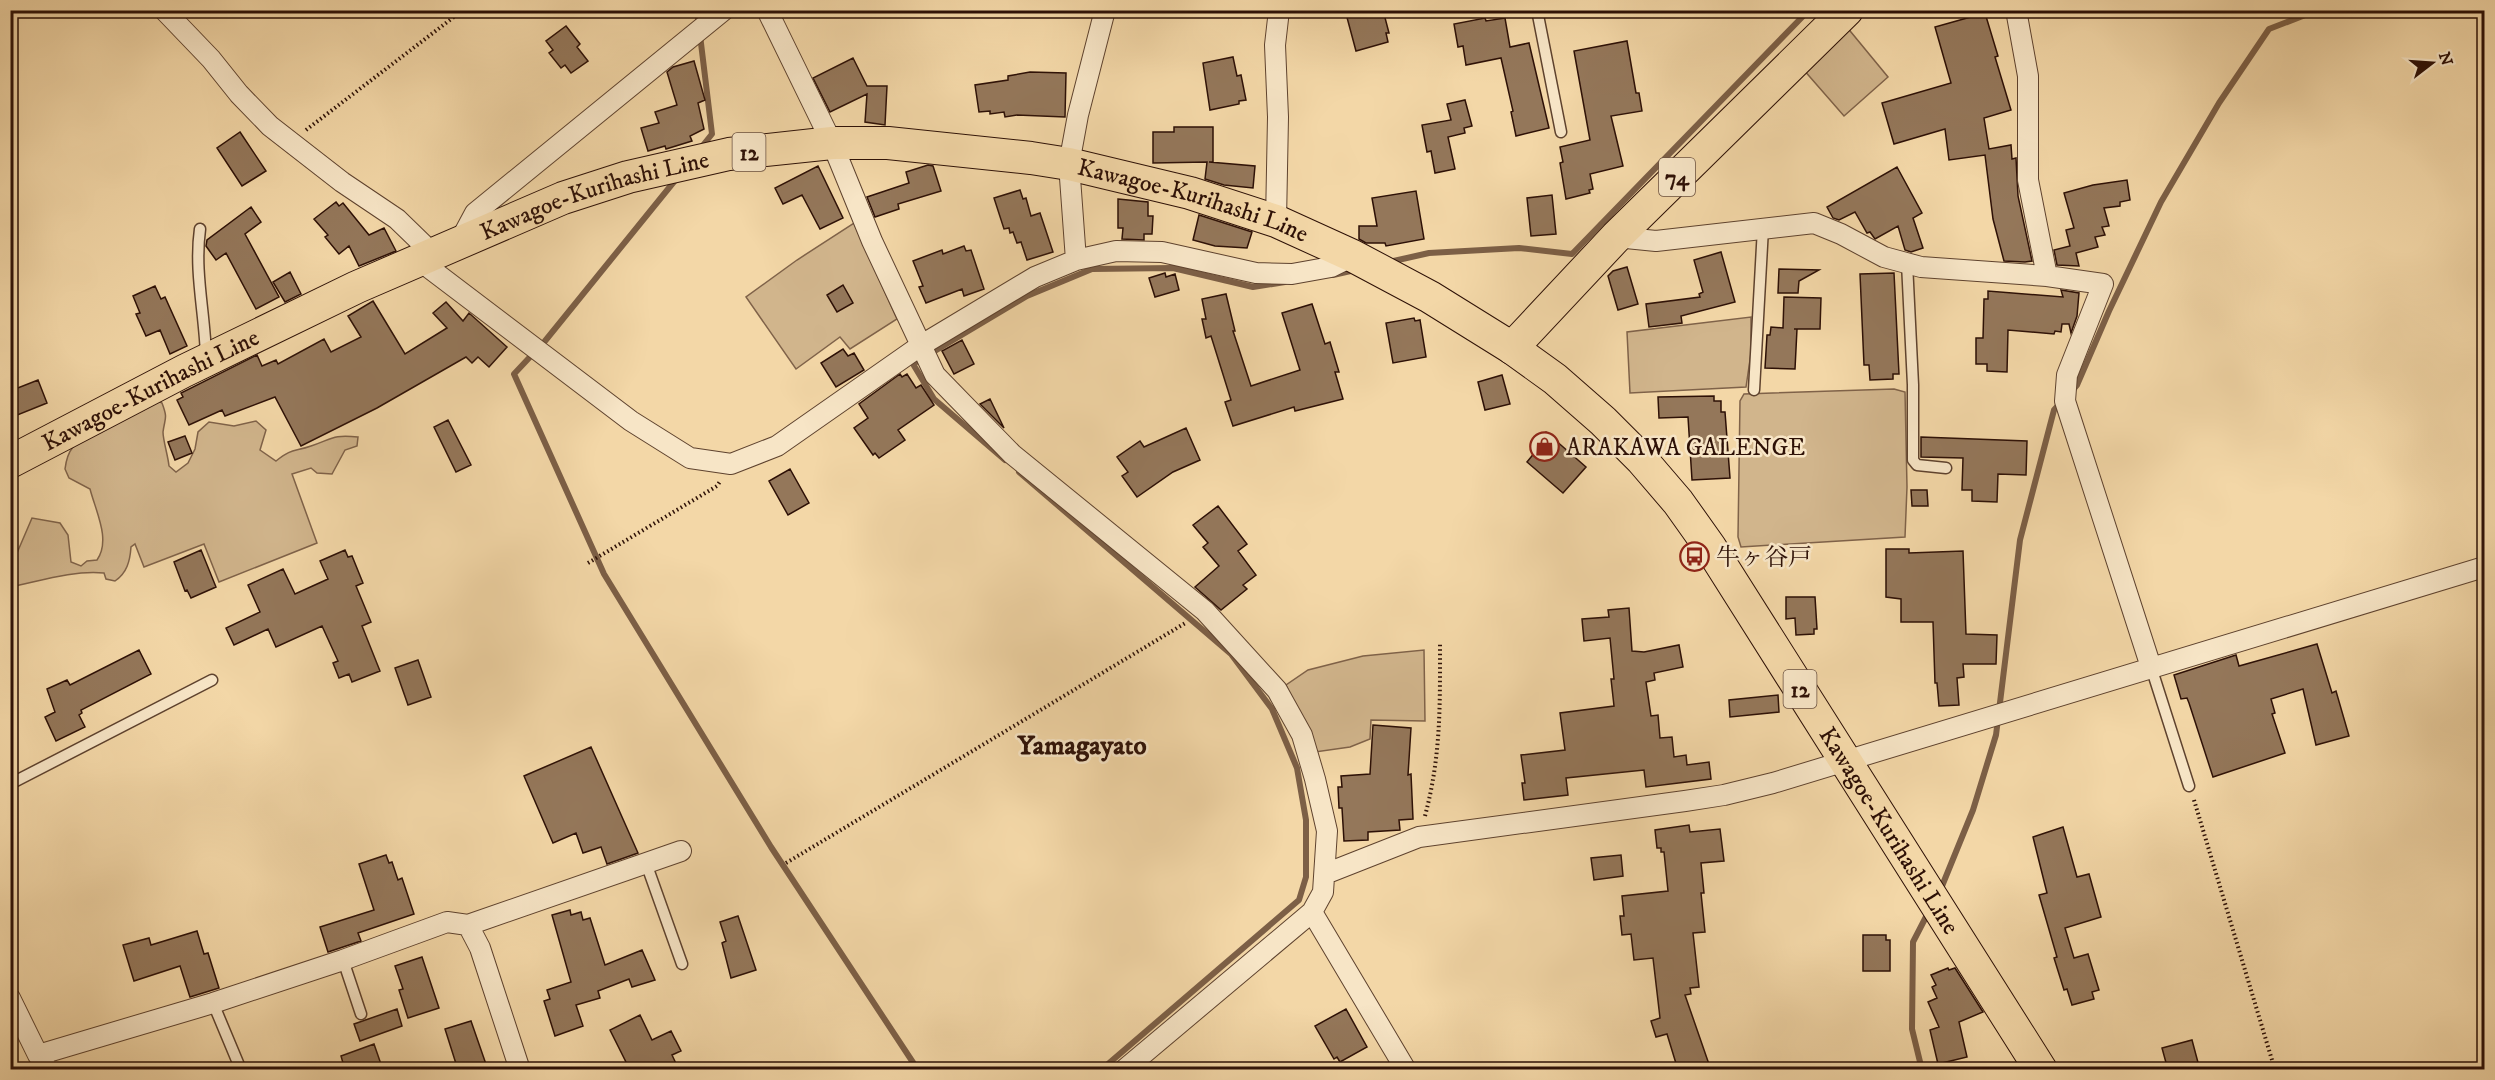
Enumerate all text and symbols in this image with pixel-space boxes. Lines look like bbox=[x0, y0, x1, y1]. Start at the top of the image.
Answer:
north arrow bbox=[2402, 33, 2462, 93]
text: N bbox=[2434, 50, 2457, 68]
road number: 12 bbox=[732, 133, 766, 171]
street label: Kawagoe-Kurihashi Line bbox=[476, 145, 712, 248]
street label: Kawagoe-Kurihashi Line bbox=[1074, 153, 1313, 250]
road number: 74 bbox=[1659, 158, 1695, 196]
street label: Kawagoe-Kurihashi Line bbox=[37, 323, 264, 458]
shop icon: ARAKAWA GALENGE bbox=[1529, 431, 1561, 463]
place label: ARAKAWA GALENGE bbox=[1566, 433, 1805, 463]
bus stop icon: 牛ヶ谷戸 bbox=[1679, 541, 1711, 573]
place label: 牛ヶ谷戸 bbox=[1716, 543, 1812, 573]
road number: 12 bbox=[1784, 670, 1816, 708]
street label: Kawagoe-Kurihashi Line bbox=[1812, 722, 1965, 940]
district label: Yamagayato bbox=[1016, 729, 1147, 763]

